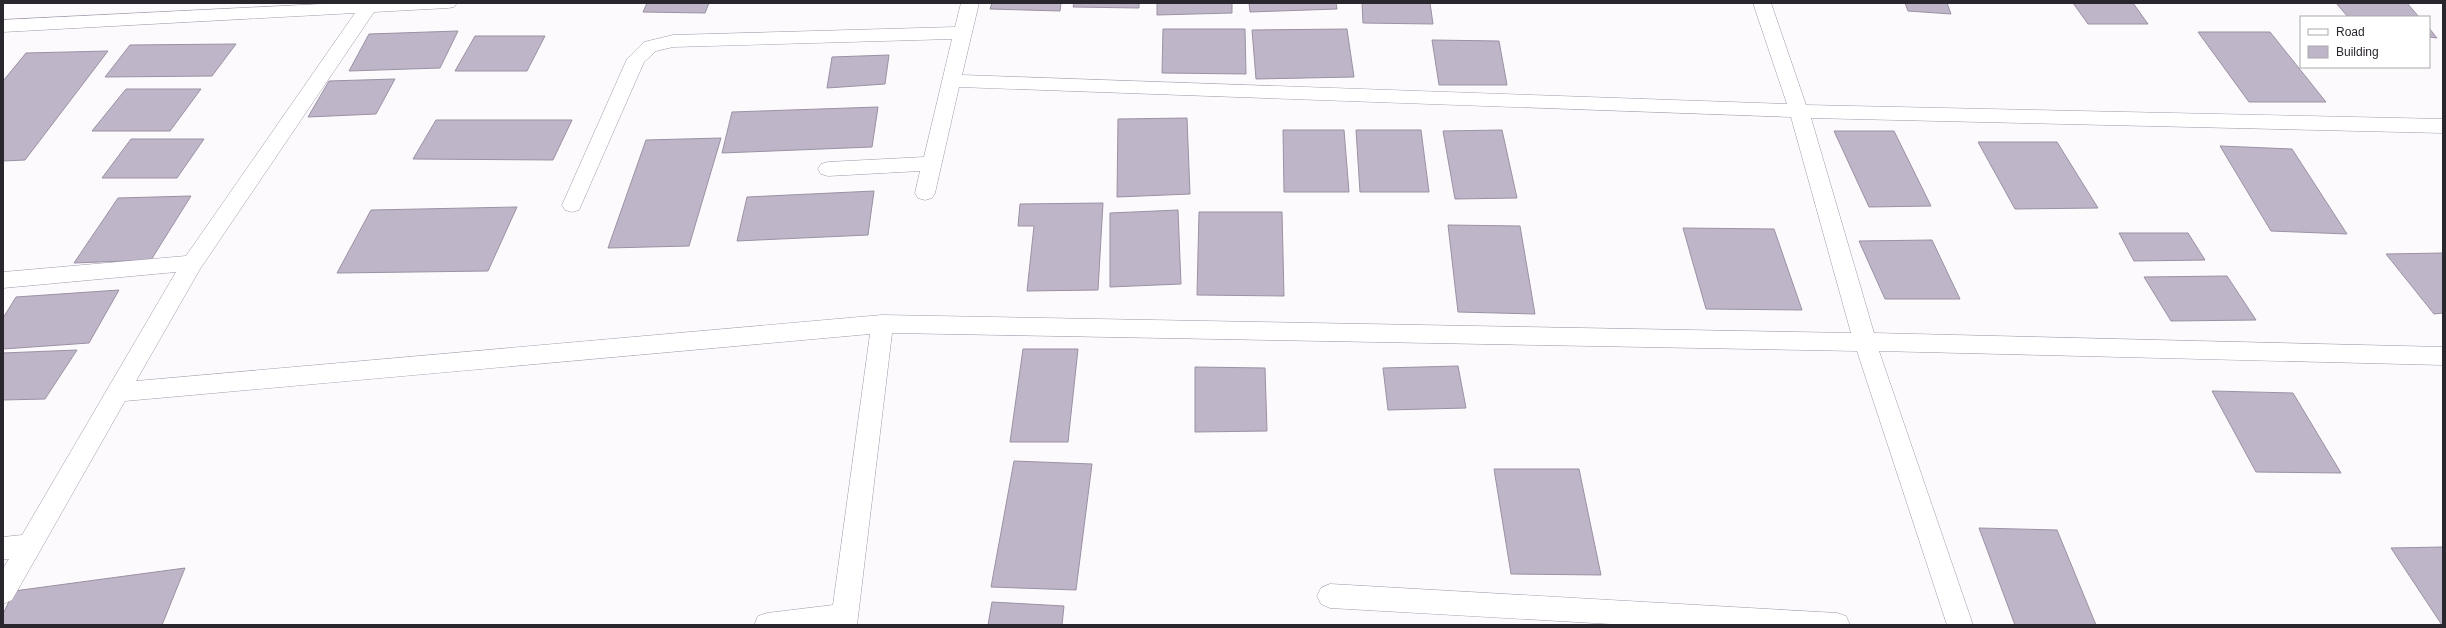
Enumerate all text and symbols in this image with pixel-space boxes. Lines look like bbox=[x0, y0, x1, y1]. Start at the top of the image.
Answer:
legend bbox=[2300, 16, 2430, 68]
text: Road bbox=[2336, 25, 2365, 39]
text: Building bbox=[2336, 45, 2379, 59]

